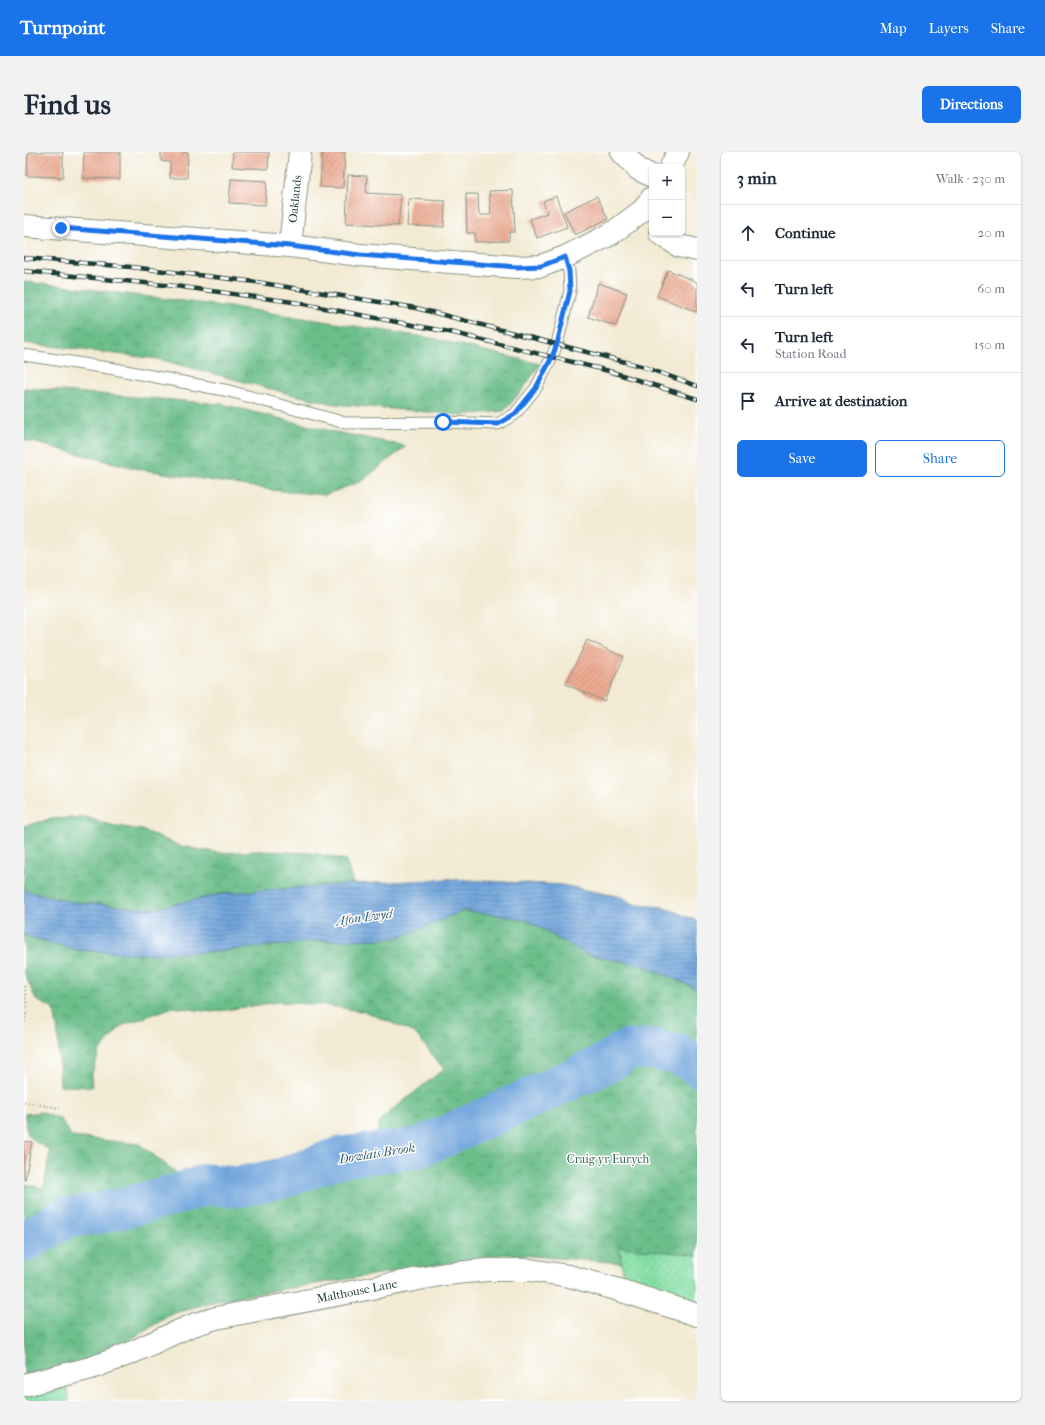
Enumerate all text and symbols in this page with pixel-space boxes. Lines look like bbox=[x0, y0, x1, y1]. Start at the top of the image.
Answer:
text: Turnpoint bbox=[20, 17, 105, 39]
text: Map bbox=[880, 20, 907, 37]
text: Layers bbox=[929, 20, 969, 37]
text: Share bbox=[991, 20, 1025, 37]
button: Directions bbox=[922, 86, 1021, 123]
text: Find us bbox=[24, 88, 111, 121]
map controls bbox=[649, 164, 685, 236]
button: + bbox=[649, 164, 685, 200]
text: 3 min bbox=[737, 168, 777, 188]
text: Walk · 230 m bbox=[936, 171, 1005, 186]
street label: Oaklands bbox=[286, 174, 305, 224]
button: − bbox=[649, 200, 685, 236]
route end bbox=[52, 219, 70, 237]
icon: ahead bbox=[737, 222, 759, 244]
text: Continue bbox=[775, 224, 835, 242]
text: 20 m bbox=[978, 225, 1005, 240]
icon: left bbox=[737, 278, 759, 300]
text: Turn left bbox=[775, 280, 833, 298]
text: 60 m bbox=[977, 281, 1005, 296]
text: Turn left bbox=[775, 328, 833, 346]
icon: left bbox=[737, 334, 759, 356]
text: 150 m bbox=[974, 337, 1005, 352]
text: Station Road bbox=[775, 346, 847, 361]
icon: arrive bbox=[737, 390, 759, 412]
text: Arrive at destination bbox=[775, 392, 907, 410]
route start bbox=[434, 413, 452, 431]
button: Save bbox=[737, 440, 867, 477]
button: Share bbox=[875, 440, 1005, 477]
water label: Afon Lwyd bbox=[333, 905, 396, 929]
water label: Dowlais Brook bbox=[337, 1140, 416, 1167]
park label: Craig yr Eurych bbox=[567, 1152, 650, 1166]
street label: Malthouse Lane bbox=[315, 1276, 399, 1306]

